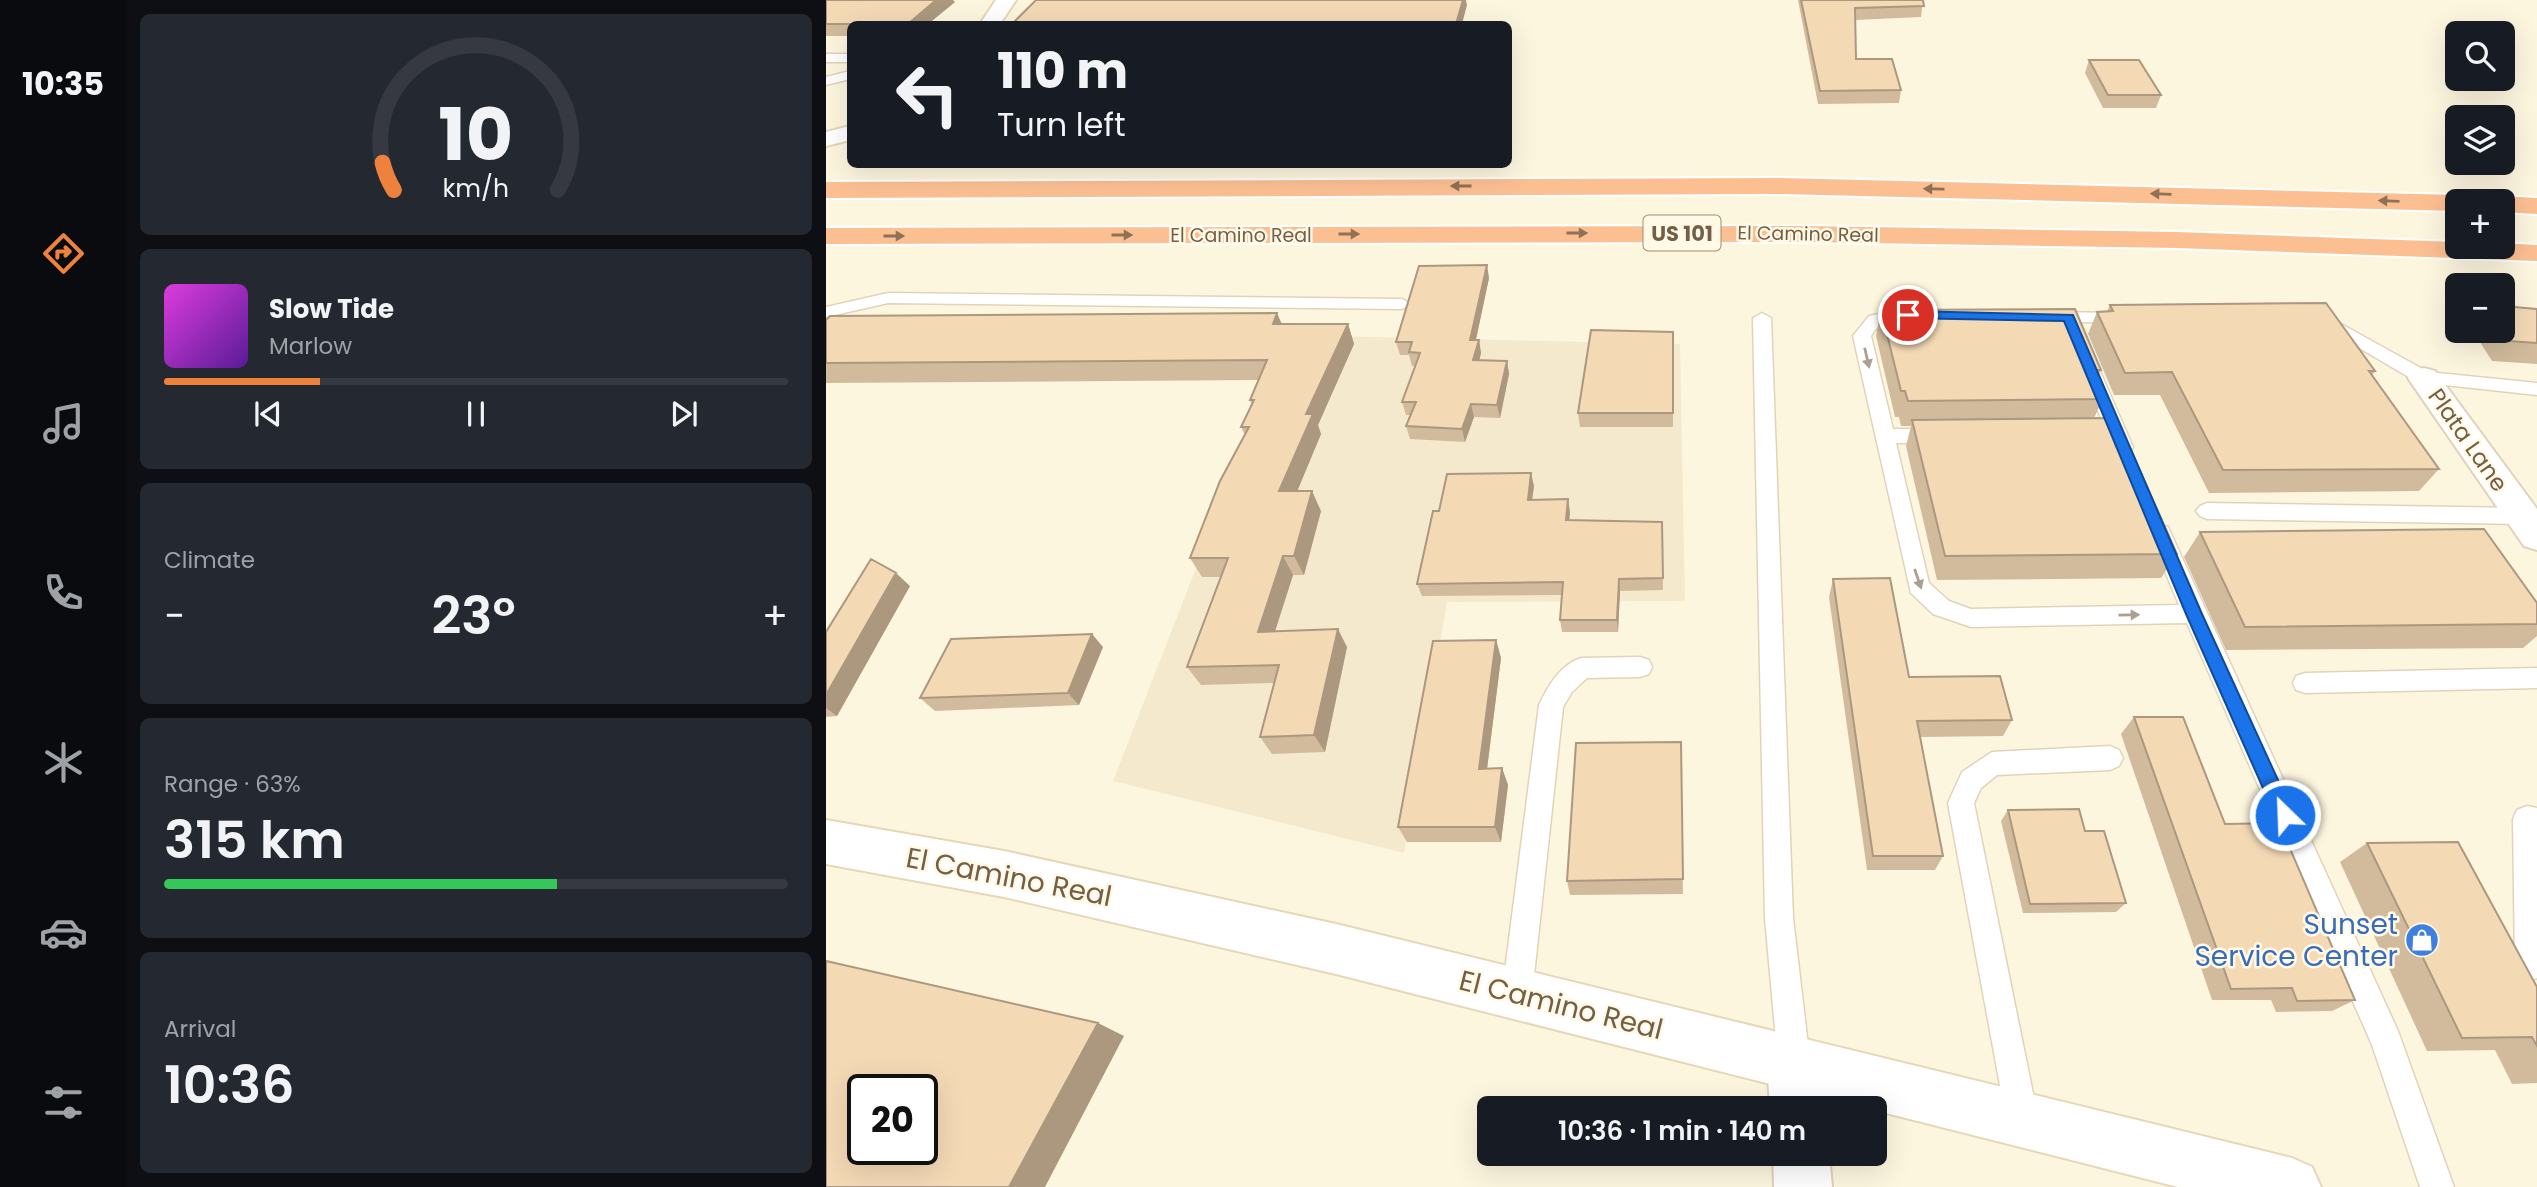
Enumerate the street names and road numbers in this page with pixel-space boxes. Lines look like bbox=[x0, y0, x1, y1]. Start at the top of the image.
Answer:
road number: US 101 bbox=[1644, 216, 1720, 250]
street label: El Camino Real bbox=[1737, 219, 1879, 249]
street label: El Camino Real bbox=[1170, 222, 1312, 249]
street label: Plata Lane bbox=[2421, 382, 2515, 498]
street label: El Camino Real bbox=[903, 838, 1115, 916]
street label: El Camino Real bbox=[1455, 961, 1667, 1049]

